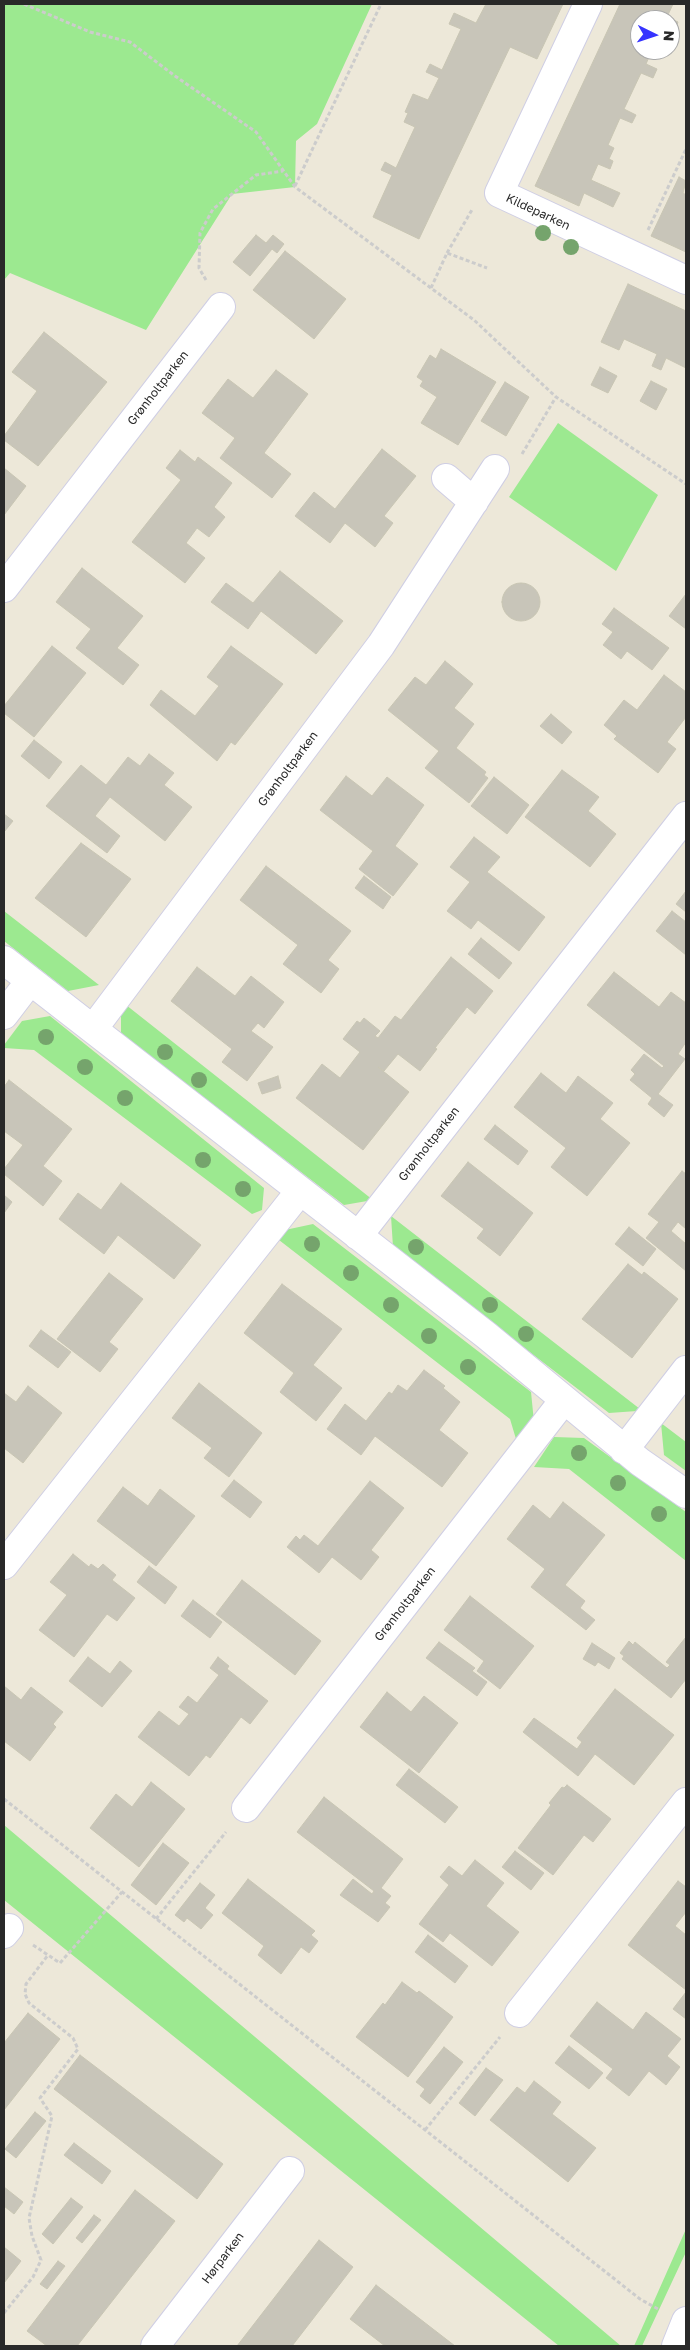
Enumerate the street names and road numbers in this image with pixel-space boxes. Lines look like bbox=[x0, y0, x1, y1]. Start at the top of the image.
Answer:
street label: Kildeparken bbox=[504, 191, 572, 233]
street label: Grønholtparken bbox=[125, 348, 191, 428]
street label: Grønholtparken bbox=[255, 729, 321, 809]
street label: Grønholtparken bbox=[396, 1104, 462, 1184]
street label: Grønholtparken bbox=[372, 1564, 438, 1644]
street label: Hørparken bbox=[199, 2229, 247, 2287]

